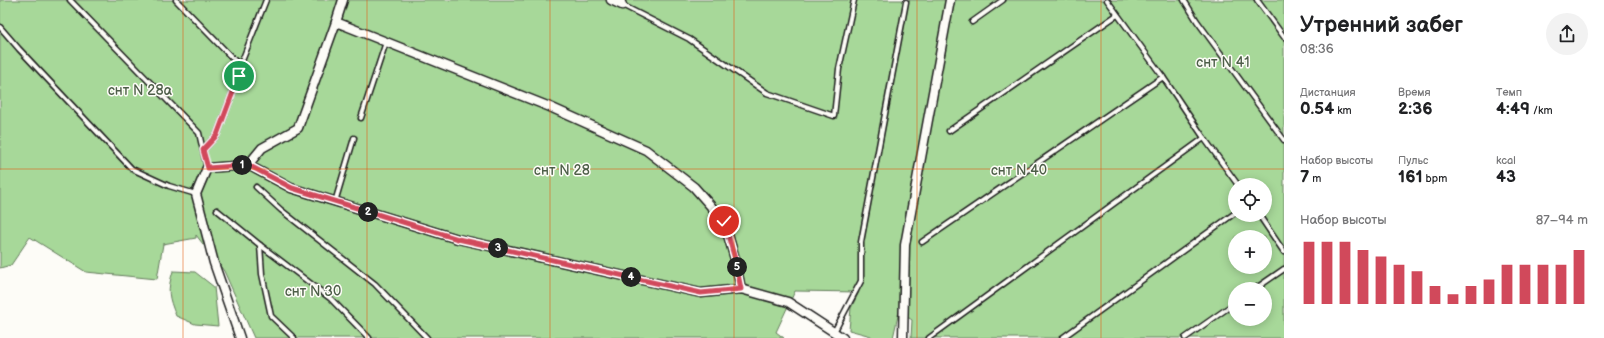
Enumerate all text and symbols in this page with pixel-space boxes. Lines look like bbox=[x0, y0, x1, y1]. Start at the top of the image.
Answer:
text: Утренний забег bbox=[1300, 12, 1463, 39]
button: share bbox=[1546, 13, 1588, 55]
text: 08:36 bbox=[1300, 41, 1334, 57]
park label: снт N 41 bbox=[1196, 54, 1250, 71]
pin bbox=[222, 59, 256, 93]
icon: arrive bbox=[228, 65, 250, 87]
park label: снт N 28а bbox=[108, 82, 173, 99]
text: Дистанция bbox=[1300, 86, 1356, 99]
text: Время bbox=[1398, 86, 1431, 99]
text: Темп bbox=[1496, 86, 1522, 99]
text: 0.54 bbox=[1300, 99, 1334, 119]
text: 2:36 bbox=[1398, 99, 1433, 119]
text: 4:49 bbox=[1496, 99, 1530, 119]
text: km bbox=[1334, 104, 1352, 117]
text: /km bbox=[1530, 104, 1553, 117]
text: Набор высоты bbox=[1300, 154, 1373, 167]
text: Пульс bbox=[1398, 154, 1428, 167]
text: kcal bbox=[1496, 154, 1516, 167]
pin: 1 bbox=[232, 155, 252, 175]
text: 1 bbox=[240, 158, 244, 171]
park label: снт N 28 bbox=[534, 162, 590, 179]
park label: снт N 40 bbox=[991, 162, 1047, 179]
text: 7 bbox=[1300, 167, 1309, 187]
text: 161 bbox=[1398, 167, 1423, 187]
text: 43 bbox=[1496, 167, 1516, 187]
text: m bbox=[1309, 172, 1321, 185]
text: bpm bbox=[1423, 172, 1447, 185]
map controls bbox=[1228, 178, 1272, 326]
button: locate bbox=[1228, 178, 1272, 222]
pin: 2 bbox=[358, 202, 378, 222]
pin bbox=[707, 204, 741, 238]
text: 2 bbox=[365, 205, 371, 218]
icon: check bbox=[713, 210, 735, 232]
text: Набор высоты bbox=[1300, 212, 1387, 228]
text: 87–94 m bbox=[1536, 212, 1588, 228]
button: + bbox=[1228, 230, 1272, 274]
pin: 3 bbox=[488, 238, 508, 258]
text: 3 bbox=[495, 241, 501, 254]
pin: 5 bbox=[727, 257, 747, 277]
text: 5 bbox=[734, 260, 740, 273]
pin: 4 bbox=[621, 267, 641, 287]
text: 4 bbox=[628, 270, 634, 283]
button: − bbox=[1228, 282, 1272, 326]
park label: снт N 30 bbox=[285, 283, 341, 300]

